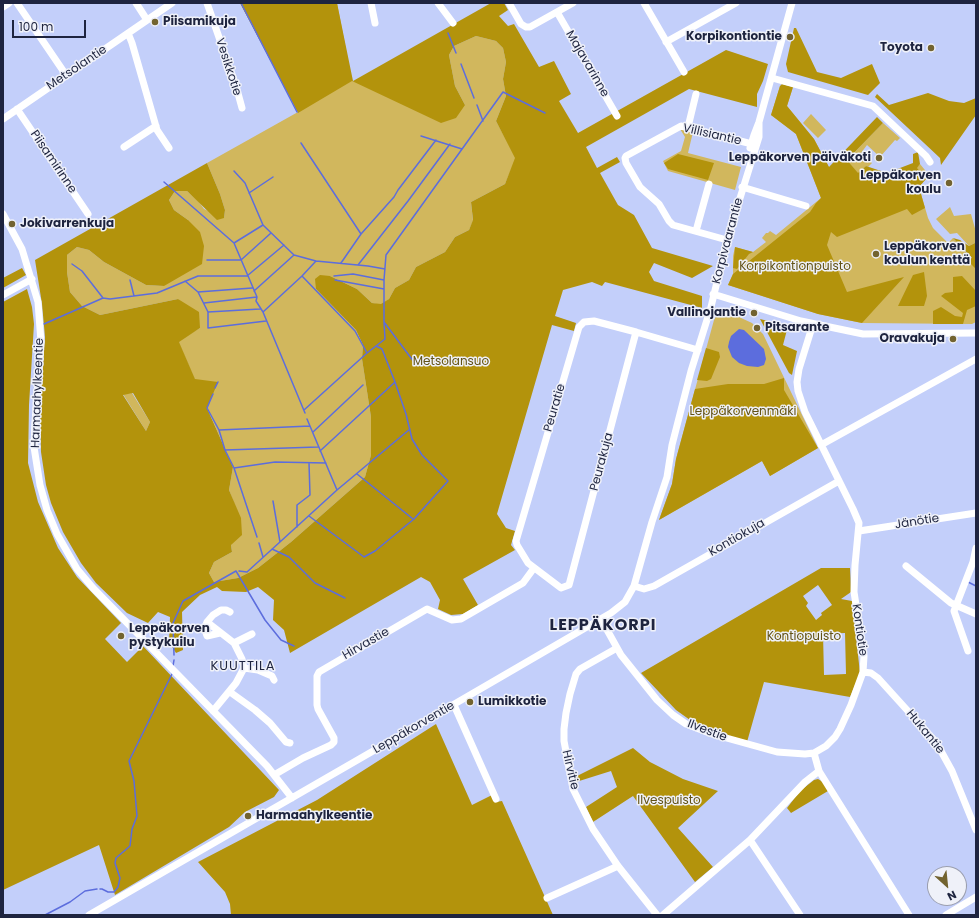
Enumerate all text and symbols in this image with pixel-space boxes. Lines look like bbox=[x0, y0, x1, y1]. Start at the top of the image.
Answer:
scale bar bbox=[14, 12, 88, 38]
place label: Piisamikuja bbox=[163, 15, 236, 29]
marker: Piisamikuja bbox=[150, 17, 160, 27]
text: 100 m bbox=[19, 18, 53, 35]
street label: Majavarinne bbox=[562, 28, 612, 100]
place label: Korpikontiontie bbox=[686, 30, 782, 44]
marker: Korpikontiontie bbox=[785, 32, 795, 42]
street label: Vesikkotie bbox=[212, 36, 244, 98]
place label: Toyota bbox=[880, 41, 923, 55]
street label: Metsolantie bbox=[44, 43, 110, 93]
marker: Toyota bbox=[926, 43, 936, 53]
street label: Villisiantie bbox=[681, 121, 743, 149]
street label: Piisamirinne bbox=[27, 128, 79, 196]
place label: Leppäkorven päiväkoti bbox=[729, 151, 871, 165]
marker: Leppäkorven päiväkoti bbox=[874, 153, 884, 163]
place label: Leppäkorven koulu bbox=[860, 169, 941, 197]
marker: Leppäkorven koulu bbox=[944, 178, 954, 188]
street label: Korpivaarantie bbox=[710, 196, 746, 286]
place label: Jokivarrenkuja bbox=[20, 217, 114, 231]
marker: Jokivarrenkuja bbox=[7, 219, 17, 229]
place label: Leppäkorven koulun kenttä bbox=[884, 240, 970, 268]
marker: Leppäkorven koulun kenttä bbox=[871, 249, 881, 259]
park label: Korpikontionpuisto bbox=[739, 260, 851, 274]
place label: Vallinojantie bbox=[667, 306, 746, 320]
marker: Vallinojantie bbox=[749, 308, 759, 318]
place label: Pitsarante bbox=[765, 321, 829, 335]
marker: Pitsarante bbox=[752, 323, 762, 333]
place label: Oravakuja bbox=[879, 332, 945, 346]
marker: Oravakuja bbox=[948, 334, 958, 344]
street label: Harmaahylkeentie bbox=[29, 338, 47, 448]
park label: Metsolansuo bbox=[413, 355, 489, 369]
street label: Peuratie bbox=[541, 382, 569, 434]
park label: Leppäkorvenmäki bbox=[690, 405, 796, 419]
street label: Peurakuja bbox=[587, 431, 617, 493]
street label: Jänötie bbox=[894, 511, 940, 533]
street label: Kontiokuja bbox=[706, 516, 768, 560]
street label: Kontiotie bbox=[848, 603, 870, 657]
district label: LEPPÄKORPI bbox=[550, 616, 656, 636]
place label: Leppäkorven pystykuilu bbox=[129, 622, 210, 650]
street label: Hirvastie bbox=[340, 625, 392, 663]
park label: Kontiopuisto bbox=[767, 630, 841, 644]
marker: Leppäkorven pystykuilu bbox=[116, 631, 126, 641]
district label: KUUTTILA bbox=[211, 659, 275, 675]
place label: Lumikkotie bbox=[478, 695, 546, 709]
marker: Lumikkotie bbox=[465, 697, 475, 707]
street label: Leppäkorventie bbox=[371, 699, 457, 757]
street label: Hukantie bbox=[903, 707, 947, 757]
street label: Ilvestie bbox=[685, 717, 729, 745]
street label: Hirvitie bbox=[558, 749, 582, 791]
park label: Ilvespuisto bbox=[637, 794, 701, 808]
place label: Harmaahylkeentie bbox=[256, 809, 372, 823]
marker: Harmaahylkeentie bbox=[243, 811, 253, 821]
north arrow bbox=[927, 866, 967, 906]
text: N bbox=[945, 887, 959, 905]

